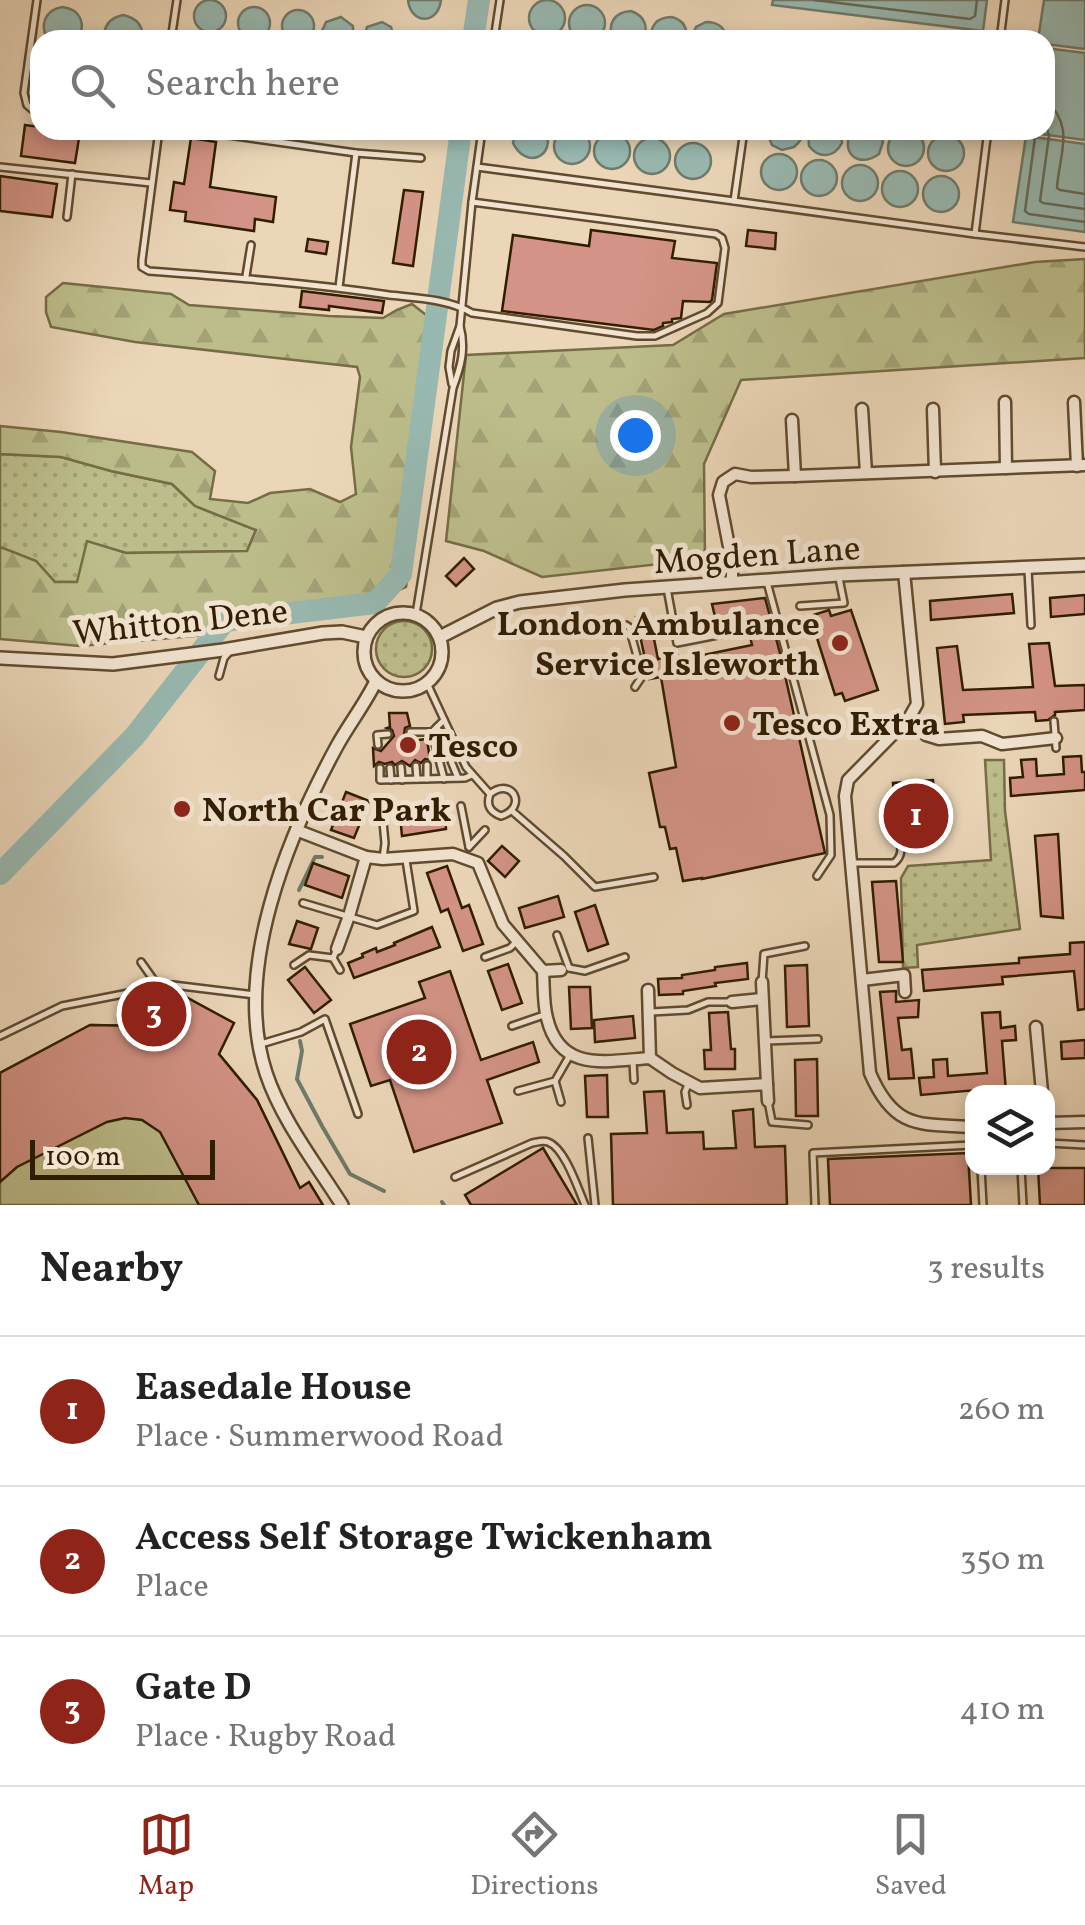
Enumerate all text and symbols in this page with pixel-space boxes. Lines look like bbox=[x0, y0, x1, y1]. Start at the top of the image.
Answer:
search box bbox=[30, 30, 1055, 140]
icon: search bbox=[65, 58, 120, 113]
text: Search here bbox=[145, 59, 340, 112]
your location bbox=[610, 410, 661, 461]
street label: Mogden Lane bbox=[652, 526, 862, 588]
street label: Whitton Dene bbox=[70, 589, 290, 659]
place label: London Ambulance Service Isleworth bbox=[497, 602, 820, 690]
marker: London Ambulance Service Isleworth bbox=[829, 632, 851, 654]
place label: Tesco Extra bbox=[752, 702, 940, 750]
marker: Tesco Extra bbox=[721, 712, 743, 734]
place label: Tesco bbox=[428, 724, 518, 772]
marker: Tesco bbox=[397, 734, 419, 756]
pin: 1 bbox=[884, 778, 948, 854]
place label: North Car Park bbox=[202, 788, 451, 836]
marker: North Car Park bbox=[171, 798, 193, 820]
pin: 3 bbox=[122, 976, 186, 1052]
pin: 2 bbox=[386, 1014, 452, 1090]
map controls bbox=[965, 1085, 1055, 1175]
button: layers bbox=[965, 1085, 1055, 1175]
scale bar bbox=[30, 1135, 215, 1180]
text: 100 m bbox=[45, 1138, 120, 1177]
text: Nearby bbox=[40, 1241, 183, 1300]
text: 3 results bbox=[927, 1248, 1045, 1292]
text: Easedale House bbox=[135, 1363, 412, 1416]
text: 1 bbox=[66, 1389, 79, 1433]
text: 260 m bbox=[958, 1389, 1045, 1433]
text: Place · Summerwood Road bbox=[135, 1416, 504, 1460]
text: Access Self Storage Twickenham bbox=[135, 1513, 713, 1566]
text: 2 bbox=[64, 1539, 81, 1583]
text: 350 m bbox=[960, 1539, 1045, 1583]
text: Place bbox=[135, 1566, 209, 1610]
text: Gate D bbox=[135, 1663, 251, 1716]
text: 3 bbox=[64, 1689, 81, 1733]
text: 410 m bbox=[960, 1689, 1045, 1733]
text: Place · Rugby Road bbox=[135, 1716, 396, 1760]
tab: Map bbox=[138, 1807, 194, 1906]
tab: Directions bbox=[470, 1807, 599, 1906]
tab: Saved bbox=[875, 1807, 947, 1906]

